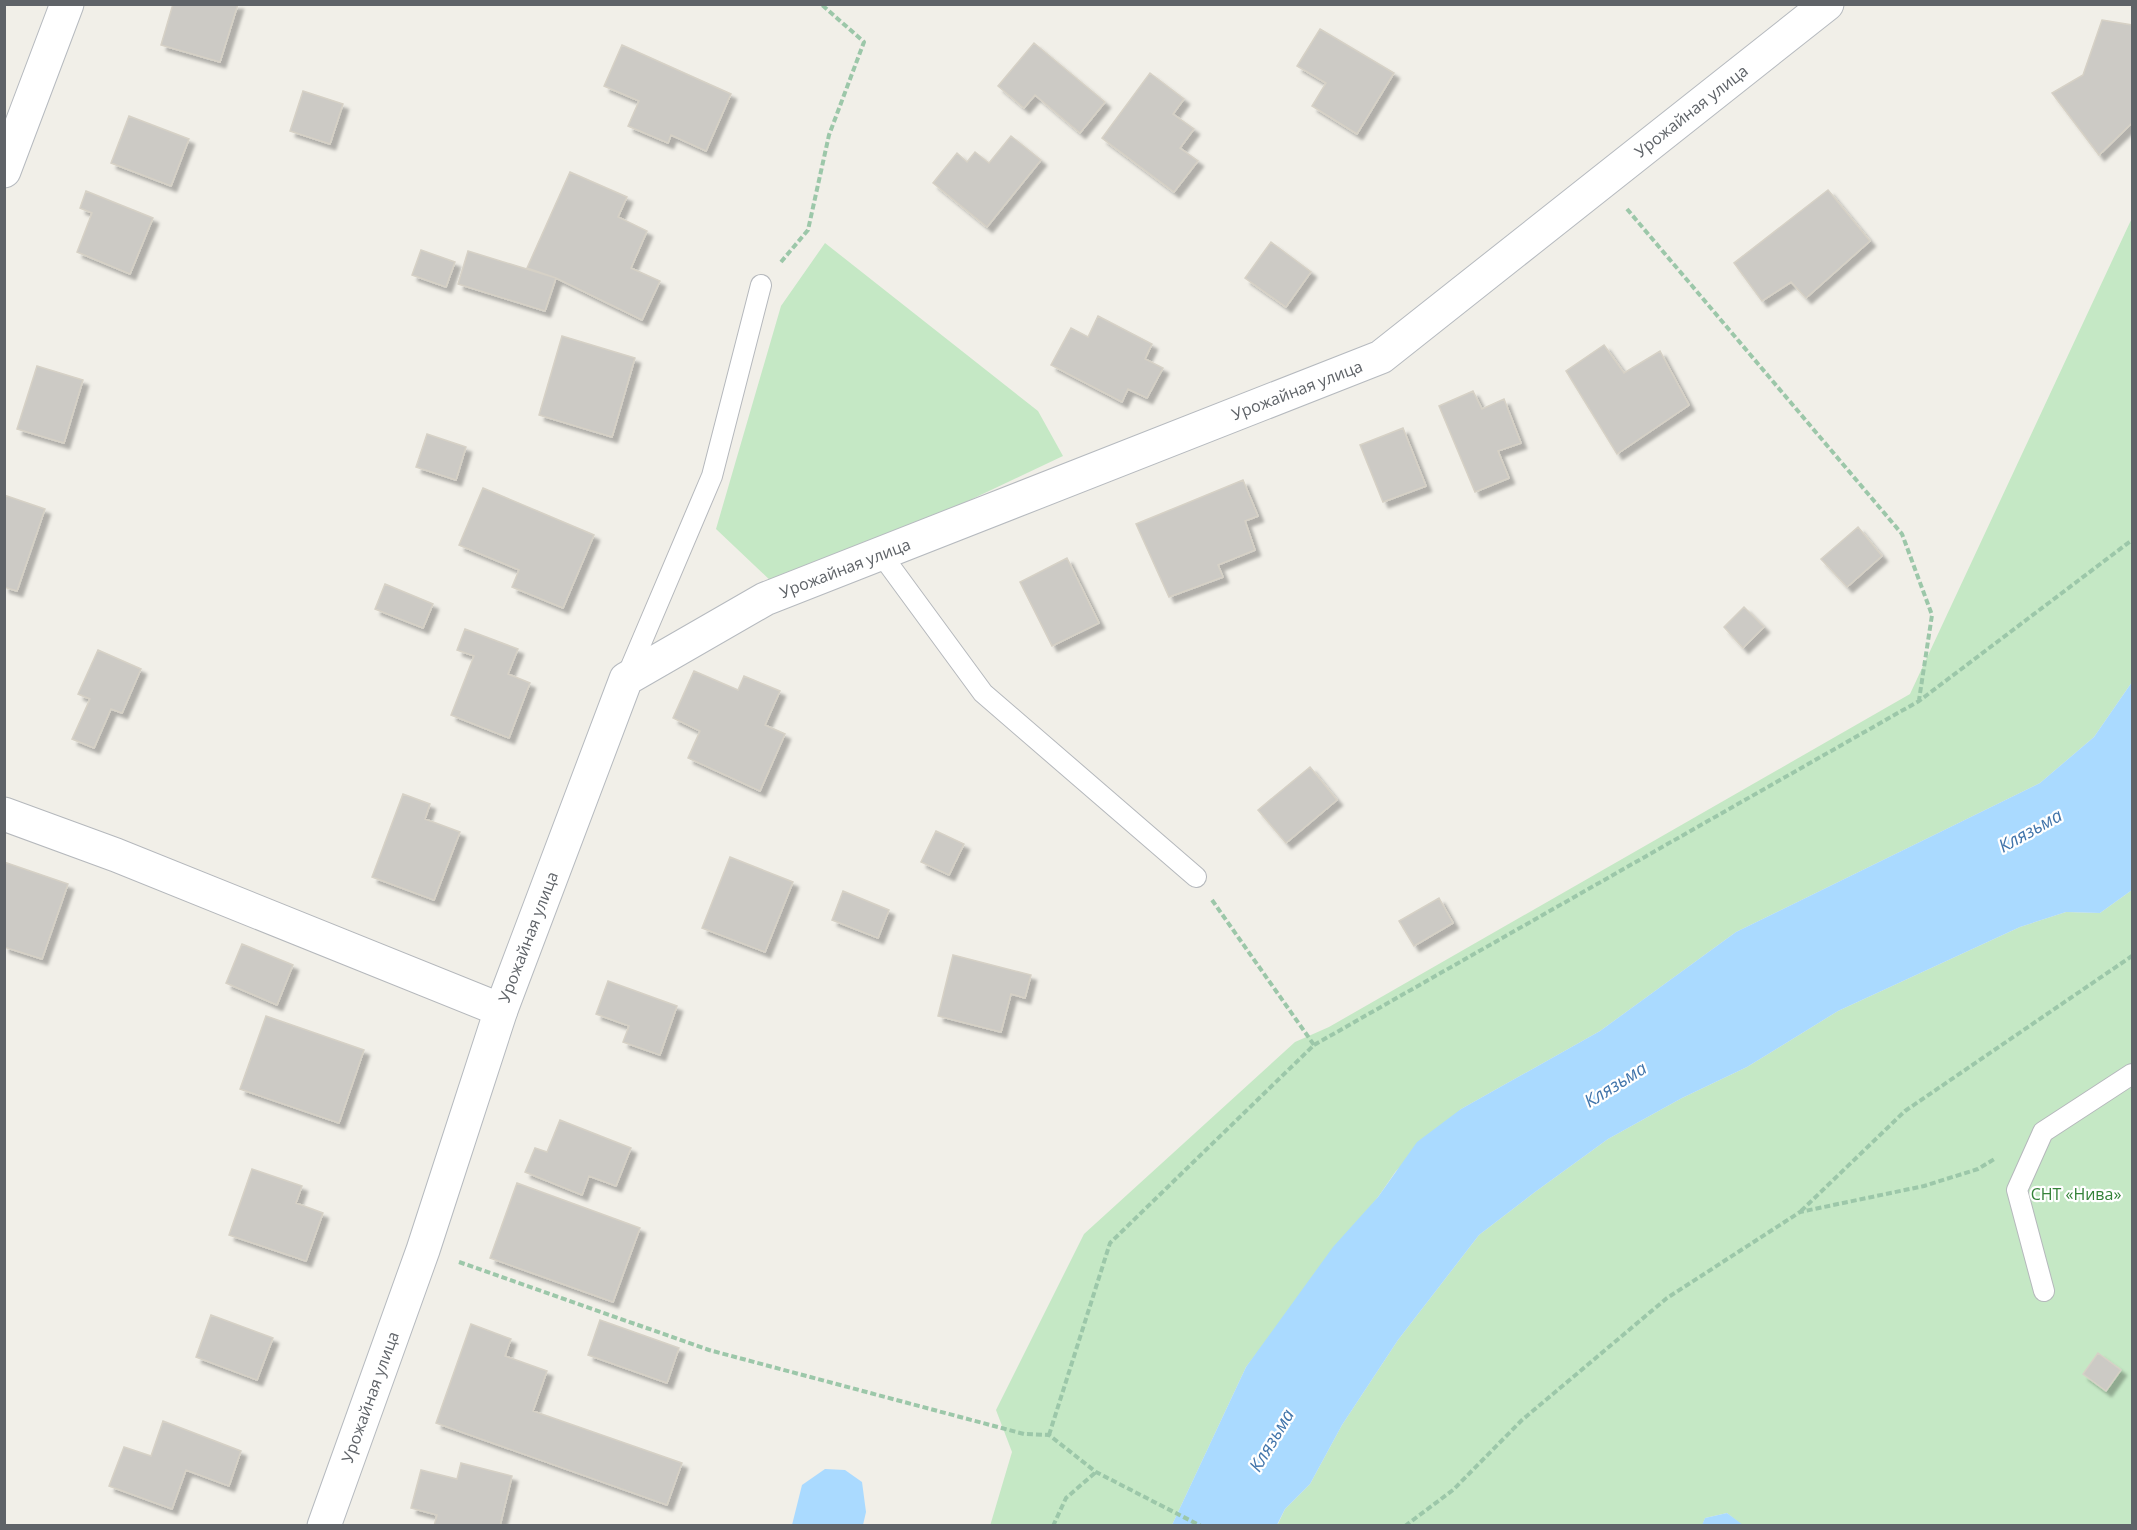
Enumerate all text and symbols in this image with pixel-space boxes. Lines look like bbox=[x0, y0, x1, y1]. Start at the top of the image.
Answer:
street label: Урожайная улица bbox=[1630, 60, 1752, 162]
street label: Урожайная улица bbox=[1228, 355, 1366, 425]
street label: Урожайная улица bbox=[776, 533, 914, 603]
water label: Клязьма bbox=[1994, 803, 2066, 857]
street label: Урожайная улица bbox=[493, 868, 563, 1006]
water label: Клязьма bbox=[1579, 1055, 1651, 1113]
park label: СНТ «Нива» bbox=[2031, 1183, 2121, 1205]
street label: Урожайная улица bbox=[336, 1328, 404, 1466]
water label: Клязьма bbox=[1243, 1404, 1299, 1476]

